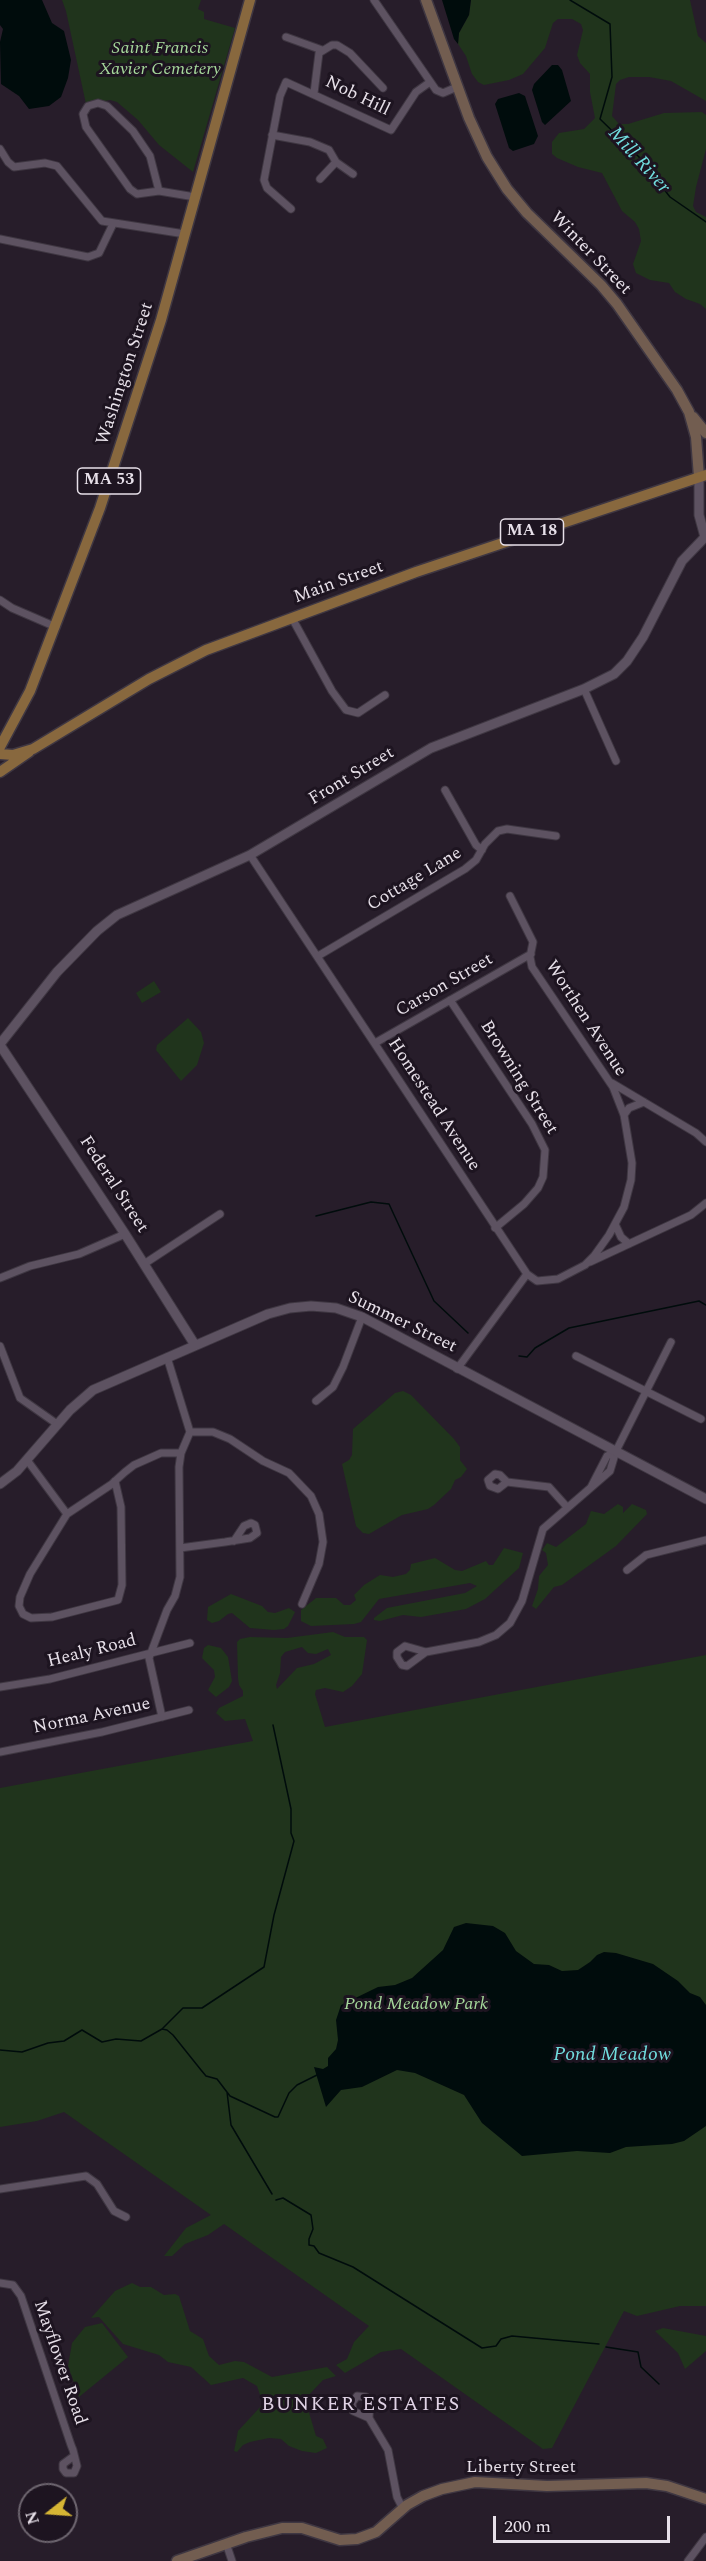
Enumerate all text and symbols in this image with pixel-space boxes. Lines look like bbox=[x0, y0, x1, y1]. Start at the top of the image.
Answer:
park label: Saint Francis Xavier Cemetery bbox=[99, 38, 221, 80]
street label: Nob Hill bbox=[321, 72, 393, 122]
water label: Mill River bbox=[602, 123, 674, 199]
street label: Winter Street bbox=[545, 208, 635, 300]
street label: Washington Street bbox=[93, 300, 159, 448]
road number: MA 53 bbox=[78, 468, 140, 494]
road number: MA 18 bbox=[500, 519, 564, 545]
street label: Main Street bbox=[291, 557, 387, 609]
street label: Front Street bbox=[305, 743, 399, 811]
street label: Cottage Lane bbox=[364, 843, 466, 917]
street label: Carson Street bbox=[393, 949, 497, 1023]
street label: Worthen Avenue bbox=[539, 957, 631, 1081]
street label: Browning Street bbox=[474, 1017, 562, 1139]
street label: Homestead Avenue bbox=[382, 1035, 484, 1175]
street label: Federal Street bbox=[74, 1133, 152, 1237]
street label: Summer Street bbox=[344, 1287, 460, 1359]
street label: Healy Road bbox=[45, 1631, 139, 1673]
street label: Norma Avenue bbox=[31, 1694, 153, 1740]
park label: Pond Meadow Park bbox=[344, 1994, 488, 2016]
water label: Pond Meadow bbox=[553, 2044, 671, 2068]
street label: Mayflower Road bbox=[28, 2298, 90, 2428]
district label: BUNKER ESTATES bbox=[261, 2394, 461, 2418]
street label: Liberty Street bbox=[466, 2457, 576, 2479]
north arrow bbox=[18, 2483, 78, 2543]
scale bar bbox=[496, 2504, 673, 2542]
text: N bbox=[19, 2508, 46, 2527]
text: 200 m bbox=[504, 2513, 551, 2540]

